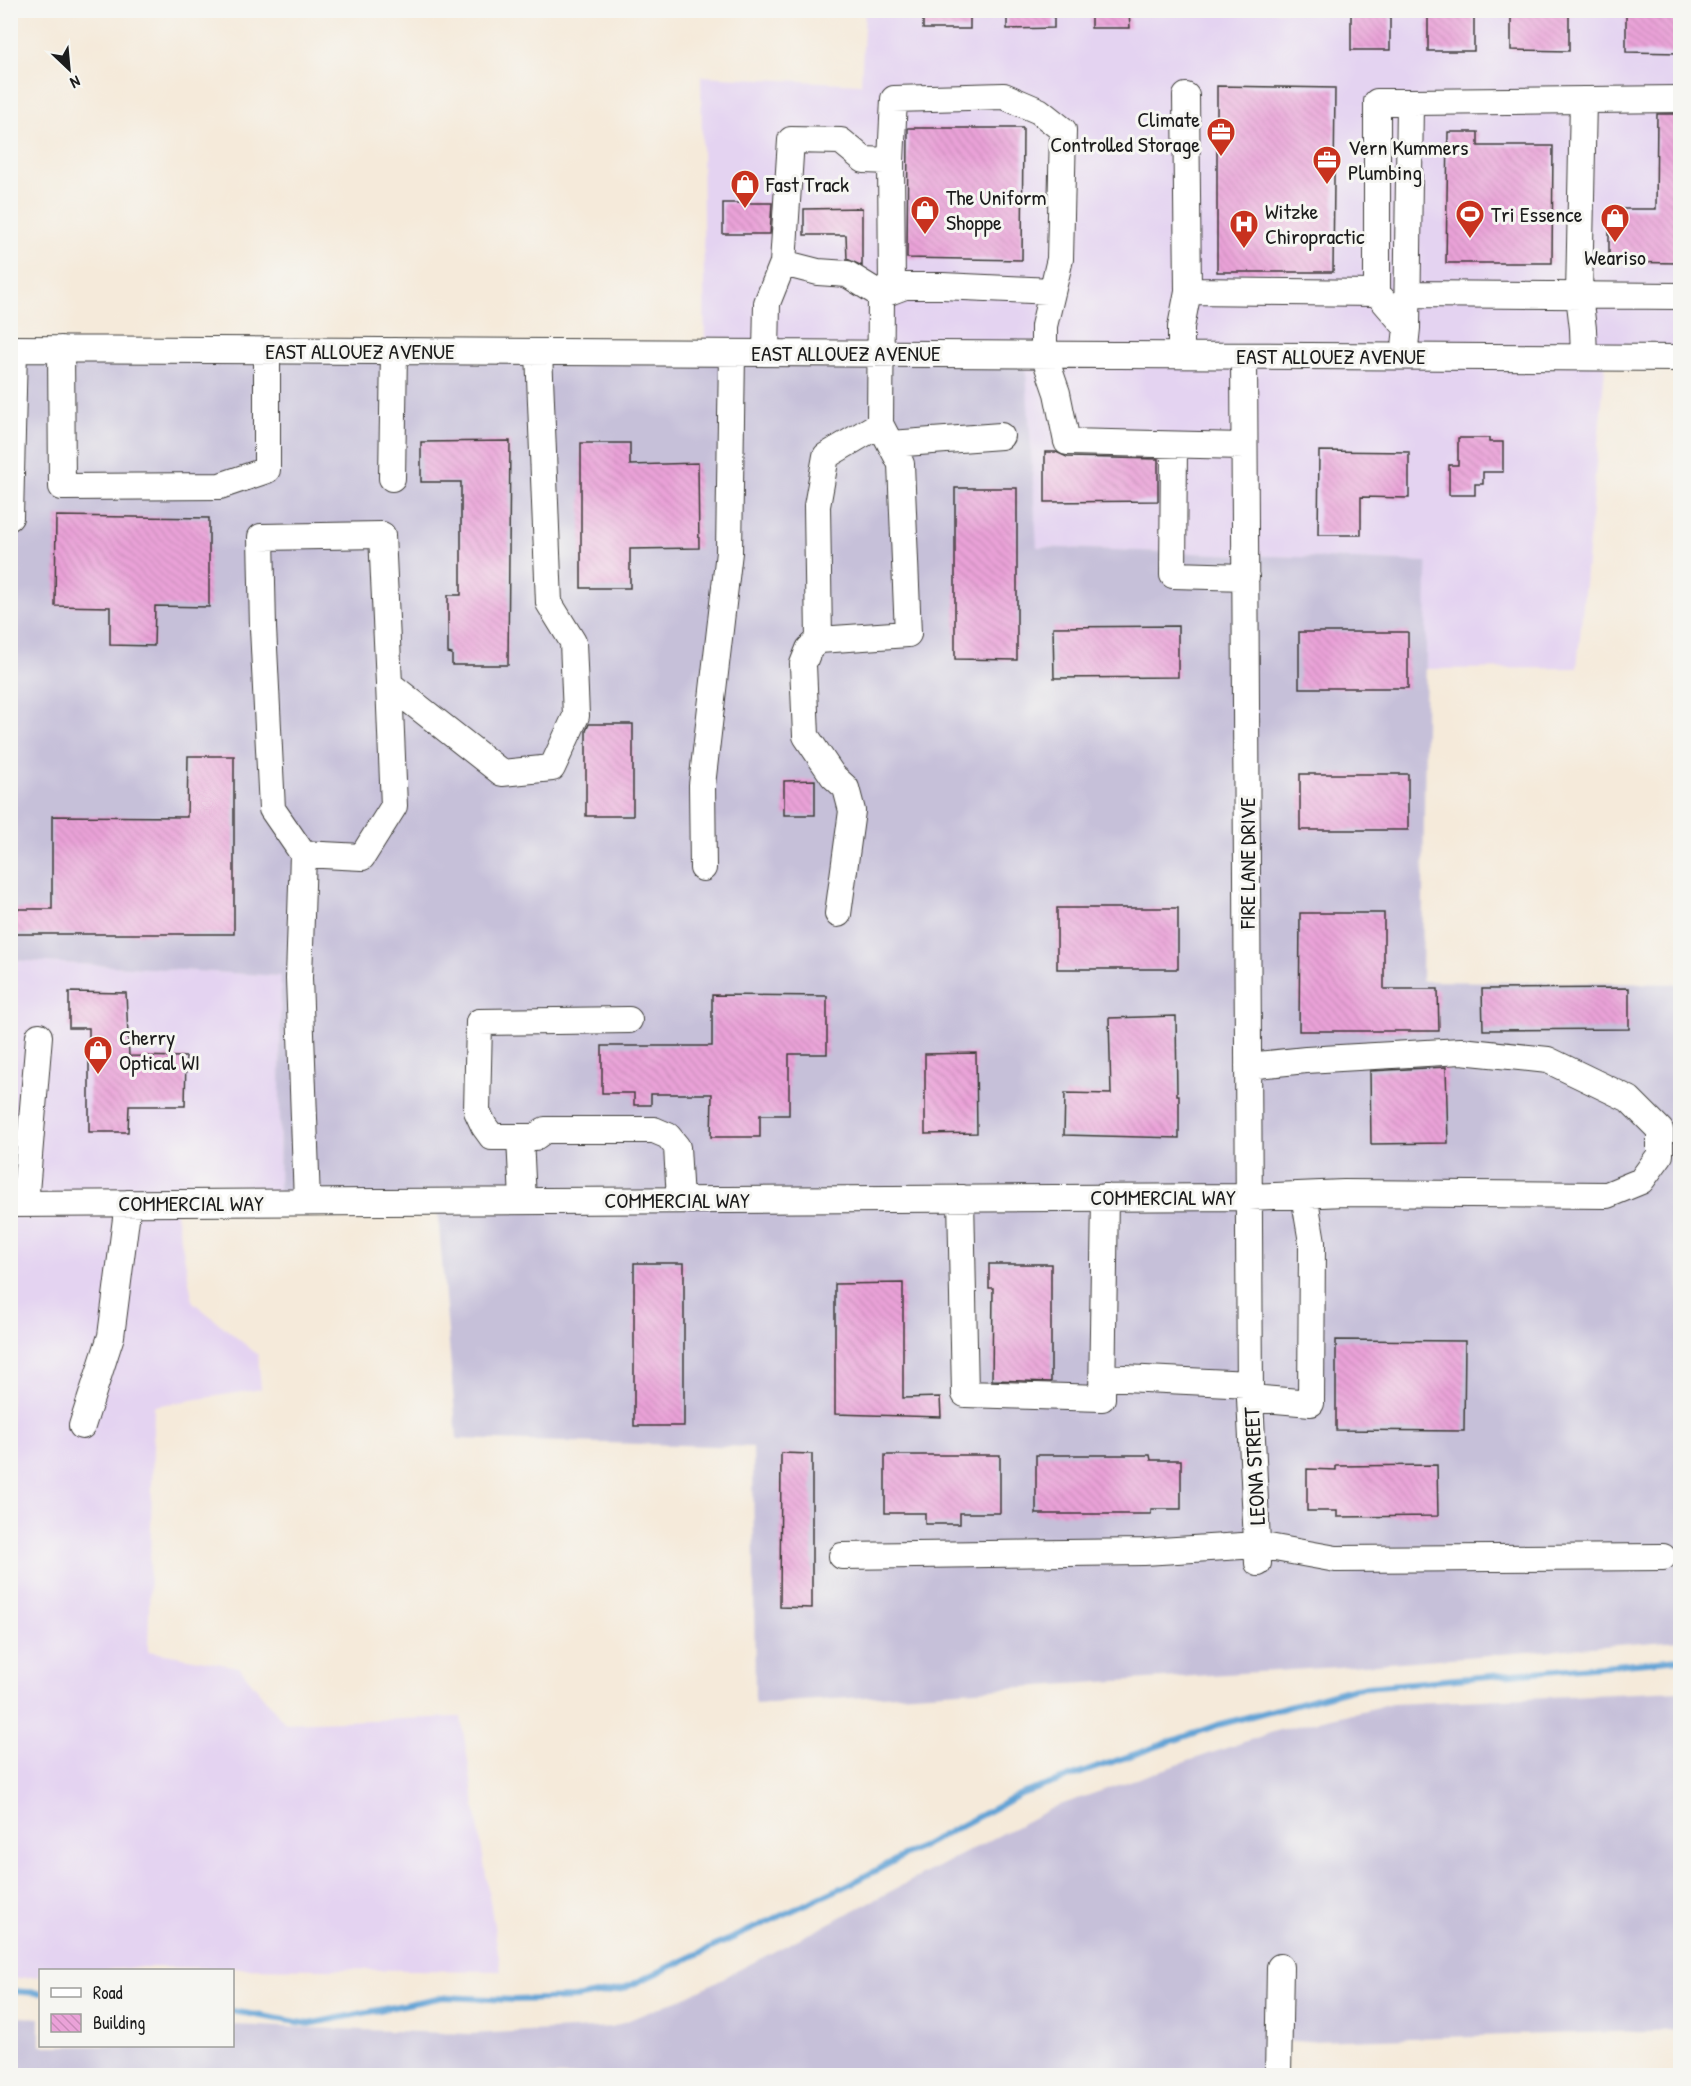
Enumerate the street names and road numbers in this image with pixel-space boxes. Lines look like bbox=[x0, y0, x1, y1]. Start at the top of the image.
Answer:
street label: EAST ALLOUEZ AVENUE bbox=[265, 336, 455, 366]
street label: EAST ALLOUEZ AVENUE bbox=[751, 338, 941, 368]
street label: EAST ALLOUEZ AVENUE bbox=[1236, 341, 1426, 371]
street label: FIRE LANE DRIVE bbox=[1232, 797, 1262, 930]
street label: COMMERCIAL WAY bbox=[1090, 1182, 1236, 1212]
street label: COMMERCIAL WAY bbox=[604, 1185, 750, 1215]
street label: COMMERCIAL WAY bbox=[118, 1188, 264, 1218]
street label: LEONA STREET bbox=[1236, 1406, 1272, 1526]

